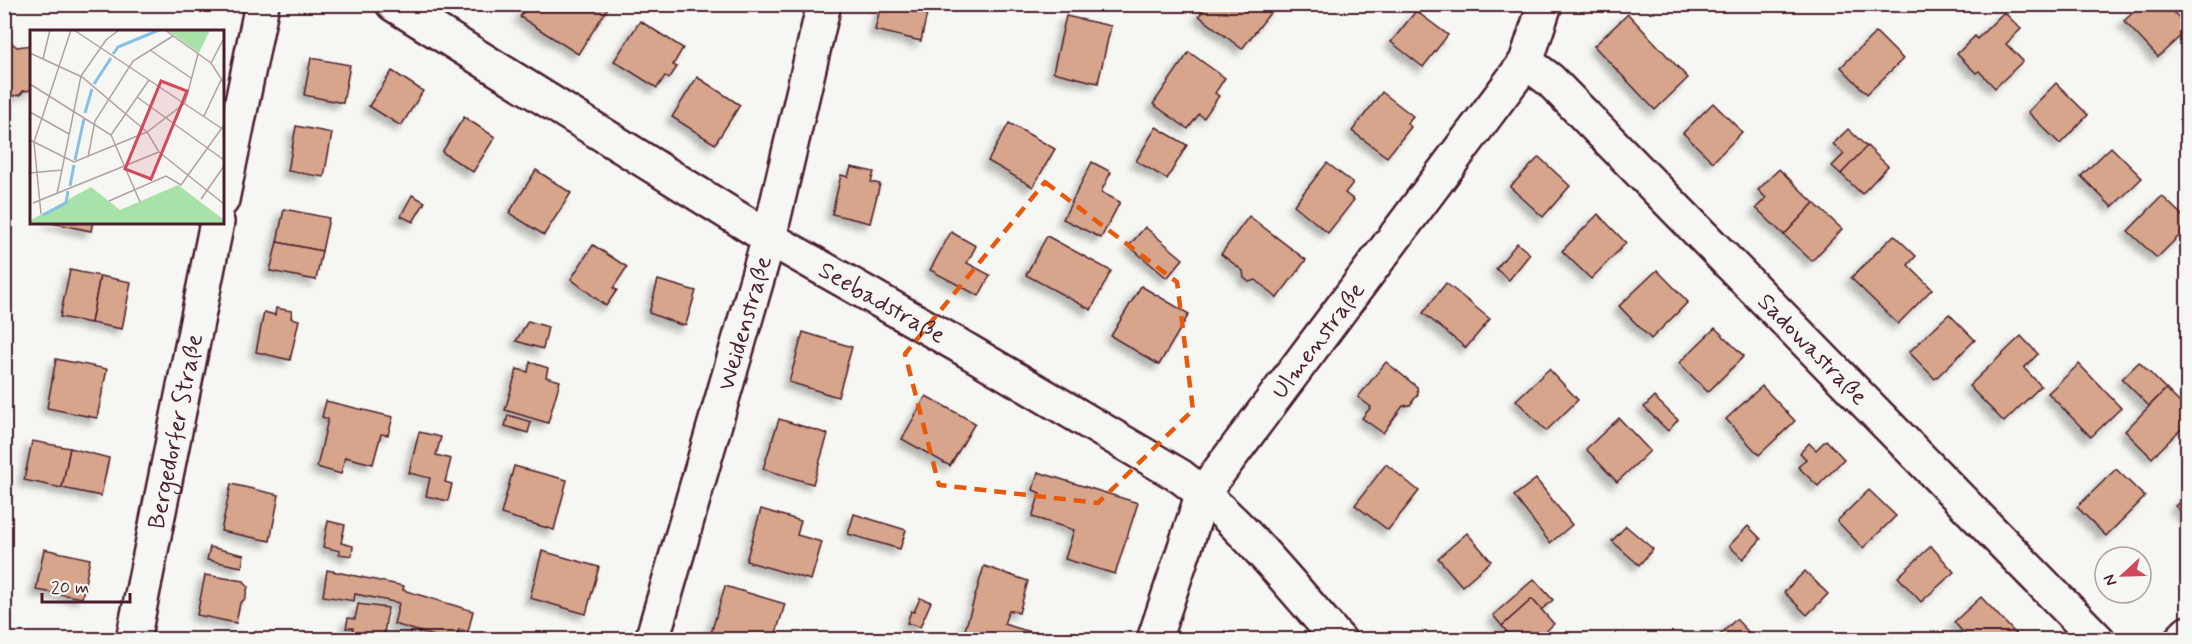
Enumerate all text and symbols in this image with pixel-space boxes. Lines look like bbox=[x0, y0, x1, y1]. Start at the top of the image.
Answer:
inset map bbox=[30, 30, 224, 224]
street label: Weidenstraße bbox=[711, 252, 780, 395]
street label: Seebadstraße bbox=[812, 255, 951, 352]
street label: Ulmenstraße bbox=[1265, 276, 1373, 406]
street label: Sadowastraße bbox=[1750, 287, 1874, 413]
street label: Bergedorfer Straße bbox=[142, 331, 211, 532]
north arrow bbox=[2093, 545, 2153, 605]
scale bar bbox=[42, 566, 130, 604]
text: N bbox=[2099, 571, 2122, 589]
text: 20 m bbox=[51, 576, 89, 600]

